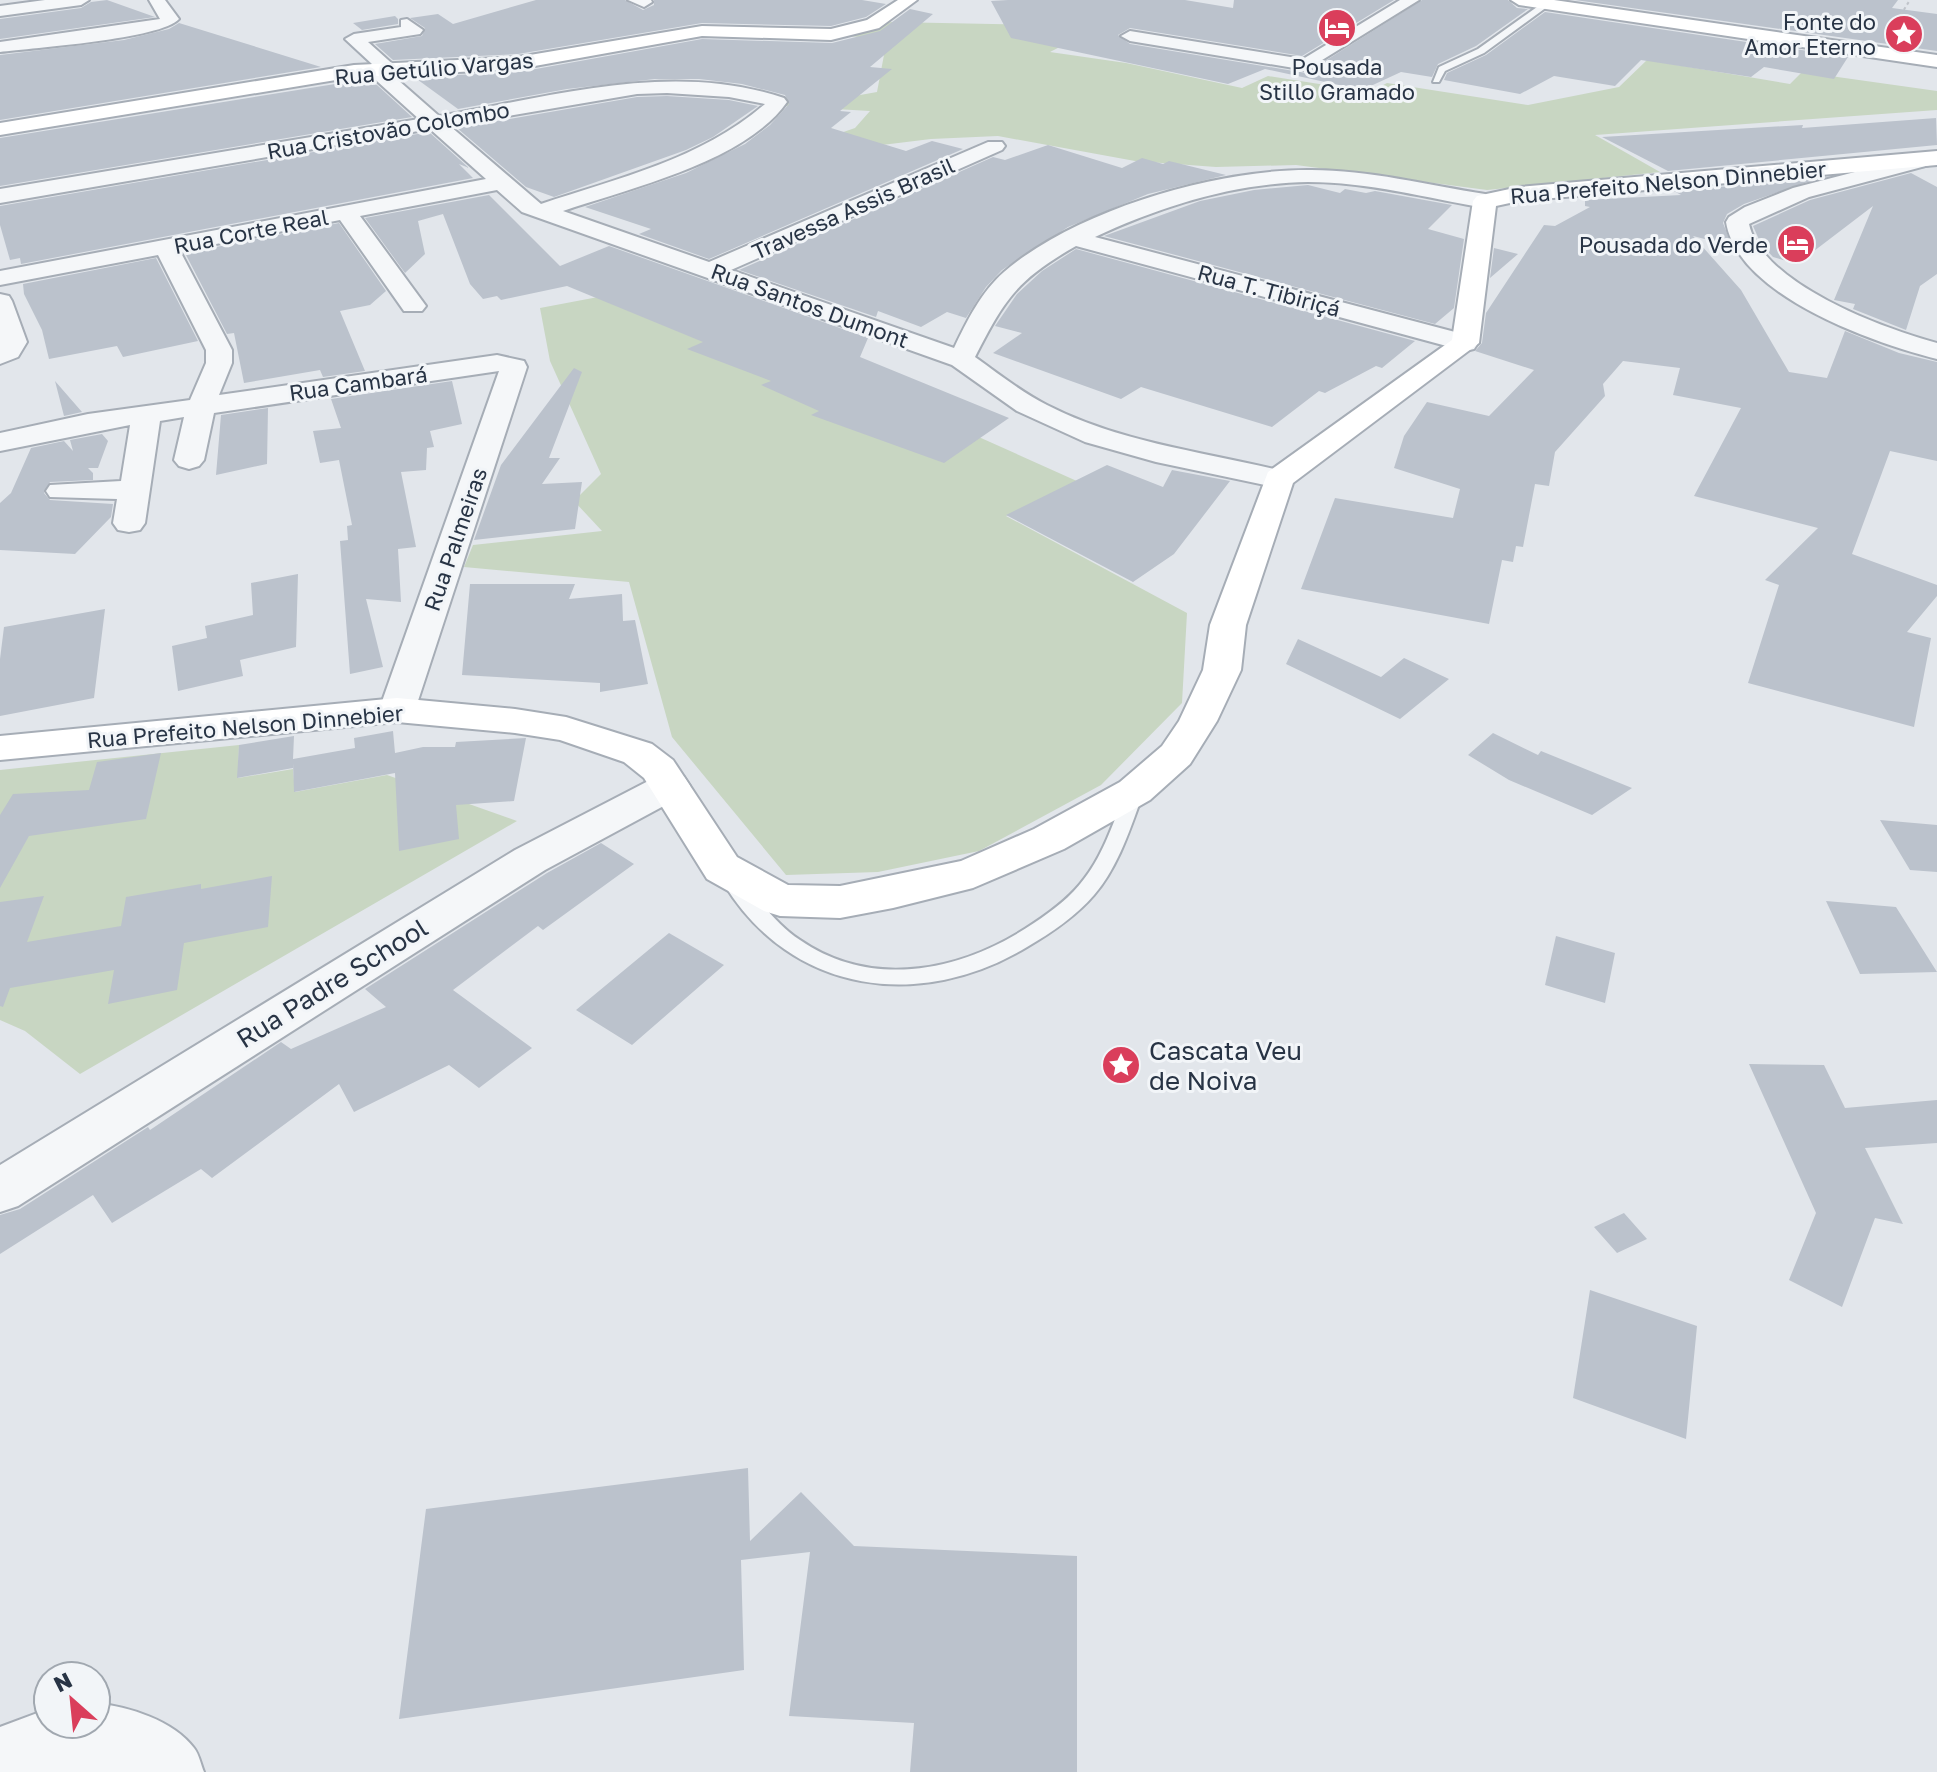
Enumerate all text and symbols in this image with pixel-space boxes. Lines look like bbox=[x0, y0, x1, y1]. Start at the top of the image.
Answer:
hotel icon: Pousada Stillo Gramado bbox=[1316, 7, 1358, 49]
place label: Fonte do Amor Eterno bbox=[1744, 8, 1876, 60]
place icon: Fonte do Amor Eterno bbox=[1883, 13, 1925, 55]
street label: Rua Getúlio Vargas bbox=[333, 46, 535, 90]
place label: Pousada Stillo Gramado bbox=[1259, 53, 1415, 105]
street label: Rua Cristovão Colombo bbox=[265, 95, 511, 165]
street label: Travessa Assis Brasil bbox=[747, 151, 959, 265]
street label: Rua Prefeito Nelson Dinnebier bbox=[1509, 155, 1828, 209]
street label: Rua Corte Real bbox=[171, 203, 331, 259]
hotel icon: Pousada do Verde bbox=[1775, 223, 1817, 265]
place label: Pousada do Verde bbox=[1579, 231, 1768, 258]
street label: Rua Santos Dumont bbox=[708, 257, 912, 353]
street label: Rua T. Tibiriçá bbox=[1195, 258, 1343, 322]
street label: Rua Cambará bbox=[287, 360, 429, 406]
street label: Rua Palmeiras bbox=[418, 464, 492, 614]
street label: Rua Prefeito Nelson Dinnebier bbox=[86, 699, 405, 753]
street label: Rua Padre School bbox=[231, 912, 433, 1054]
place label: Cascata Veu de Noiva bbox=[1149, 1035, 1302, 1096]
place icon: Cascata Veu de Noiva bbox=[1100, 1044, 1142, 1086]
north arrow bbox=[32, 1660, 112, 1740]
text: N bbox=[49, 1666, 76, 1698]

